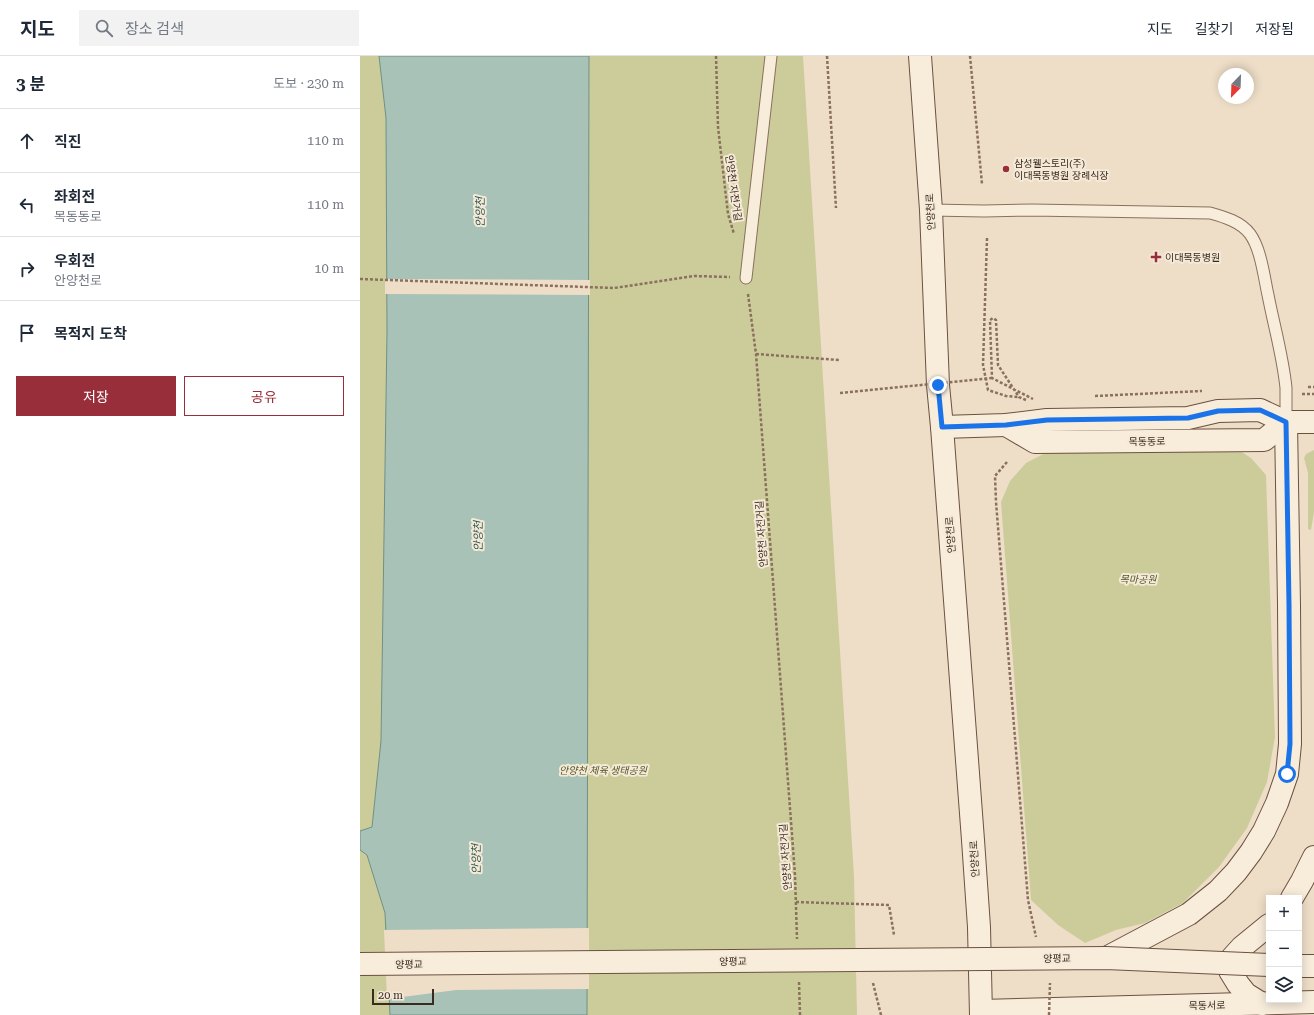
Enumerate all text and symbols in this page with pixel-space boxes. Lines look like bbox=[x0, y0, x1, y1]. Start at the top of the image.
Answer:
search box bbox=[79, 10, 359, 46]
icon: search bbox=[93, 17, 115, 39]
text: 지도 bbox=[20, 18, 55, 41]
text: 장소 검색 bbox=[125, 20, 184, 38]
text: 지도 bbox=[1147, 21, 1173, 37]
text: 길찾기 bbox=[1195, 21, 1233, 37]
text: 저장됨 bbox=[1255, 21, 1294, 37]
north arrow bbox=[1218, 68, 1254, 104]
text: 3 분 bbox=[16, 74, 45, 94]
text: 도보 · 230 m bbox=[273, 76, 344, 91]
icon: ahead bbox=[16, 130, 38, 152]
text: 직진 bbox=[54, 133, 82, 151]
text: 110 m bbox=[307, 133, 344, 148]
street label: 안양천 자전거길 bbox=[723, 154, 744, 222]
place label: 삼성웰스토리(주) 이대목동병원 장례식장 bbox=[1014, 158, 1109, 181]
marker: 삼성웰스토리(주) 이대목동병원 장례식장 bbox=[1001, 164, 1011, 174]
text: 좌회전 bbox=[54, 188, 95, 206]
street label: 안양천로 bbox=[924, 193, 937, 231]
icon: left bbox=[16, 194, 38, 216]
water label: 안양천 bbox=[474, 195, 487, 227]
text: 110 m bbox=[307, 197, 344, 212]
text: 목동동로 bbox=[54, 209, 102, 224]
marker: 이대목동병원 bbox=[1150, 251, 1162, 263]
text: 우회전 bbox=[54, 252, 95, 270]
place label: 이대목동병원 bbox=[1165, 252, 1220, 263]
icon: right bbox=[16, 258, 38, 280]
text: 10 m bbox=[314, 261, 344, 276]
text: 안양천로 bbox=[54, 273, 102, 288]
icon: arrive bbox=[16, 322, 38, 344]
text: 목적지 도착 bbox=[54, 325, 127, 343]
button: 저장 bbox=[16, 376, 176, 416]
button: 공유 bbox=[184, 376, 344, 416]
route end bbox=[929, 376, 947, 394]
street label: 목동동로 bbox=[1129, 436, 1166, 447]
street label: 안양천 자전거길 bbox=[754, 500, 769, 568]
street label: 안양천로 bbox=[944, 516, 957, 554]
water label: 안양천 bbox=[472, 519, 485, 551]
park label: 목마공원 bbox=[1120, 574, 1157, 585]
park label: 안양천 체육 생태공원 bbox=[559, 765, 648, 776]
route start bbox=[1278, 765, 1296, 783]
street label: 안양천 자전거길 bbox=[778, 823, 793, 891]
street label: 안양천로 bbox=[968, 840, 981, 878]
water label: 안양천 bbox=[470, 842, 483, 874]
map controls bbox=[1266, 895, 1302, 1003]
button: + bbox=[1266, 895, 1302, 931]
button: − bbox=[1266, 931, 1302, 967]
street label: 양평교 bbox=[1043, 953, 1071, 964]
street label: 양평교 bbox=[719, 956, 747, 967]
street label: 양평교 bbox=[395, 959, 423, 970]
button: layers bbox=[1266, 967, 1302, 1003]
scale bar bbox=[372, 987, 434, 1006]
text: 20 m bbox=[378, 989, 403, 1002]
street label: 목동서로 bbox=[1189, 1000, 1226, 1011]

